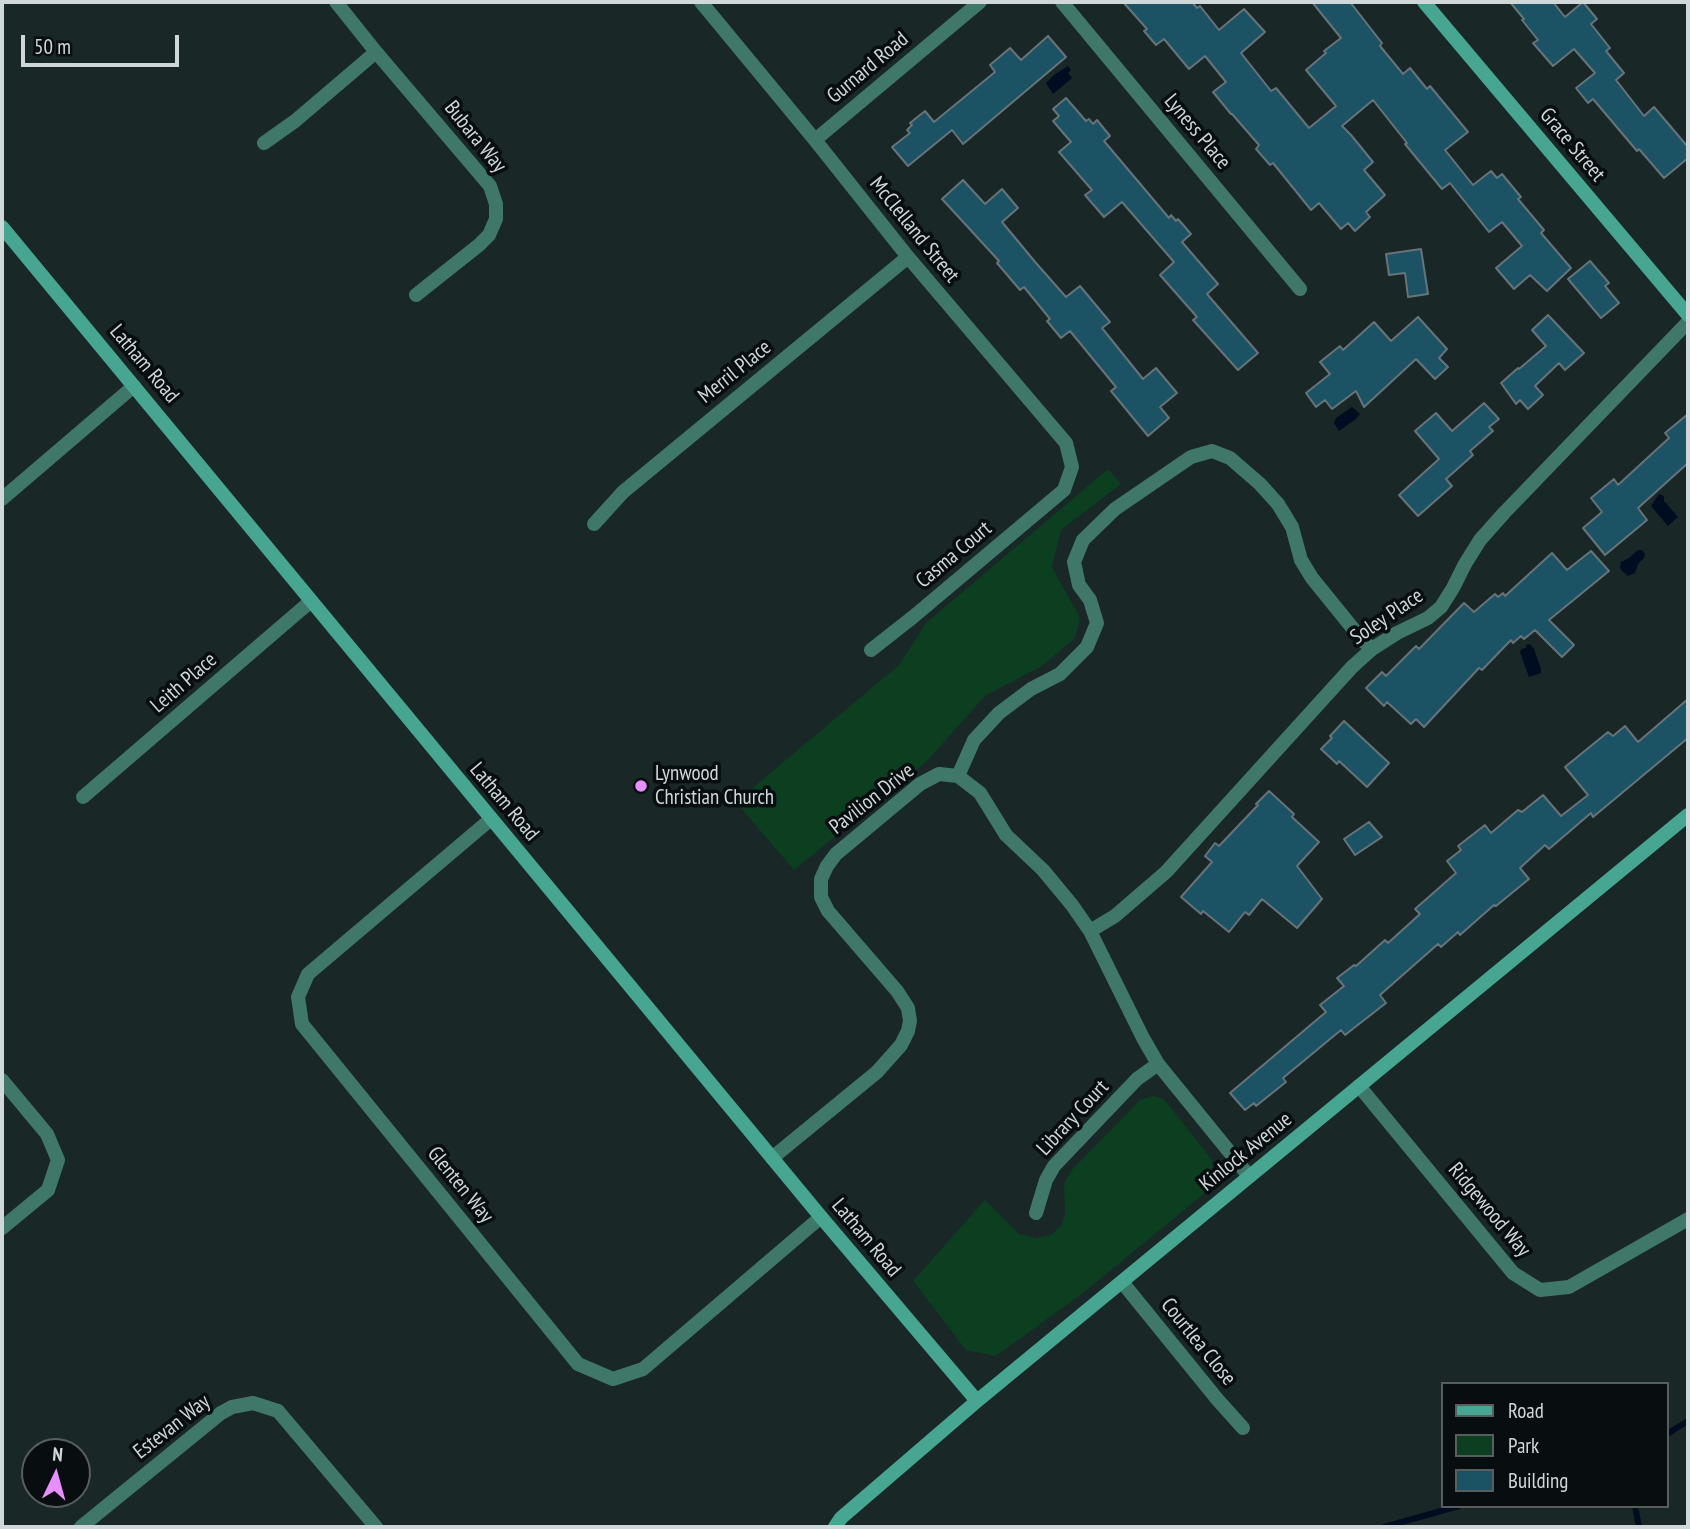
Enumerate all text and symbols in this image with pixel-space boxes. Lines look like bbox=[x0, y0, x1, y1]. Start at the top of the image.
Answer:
scale bar bbox=[24, 21, 182, 65]
street label: Gurnard Road bbox=[822, 27, 914, 109]
text: 50 m bbox=[34, 33, 71, 60]
street label: Lyness Place bbox=[1158, 89, 1236, 175]
street label: Bubara Way bbox=[439, 96, 511, 178]
street label: Grace Street bbox=[1534, 103, 1610, 187]
street label: McClelland Street bbox=[864, 172, 964, 288]
street label: Latham Road bbox=[104, 320, 184, 408]
street label: Merril Place bbox=[694, 335, 776, 409]
street label: Casma Court bbox=[911, 516, 997, 594]
street label: Soley Place bbox=[1346, 584, 1428, 650]
street label: Leith Place bbox=[146, 648, 222, 718]
street label: Latham Road bbox=[464, 758, 544, 846]
street label: Pavilion Drive bbox=[825, 758, 919, 840]
place label: Lynwood Christian Church bbox=[655, 761, 774, 811]
marker: Lynwood Christian Church bbox=[633, 778, 649, 794]
street label: Library Court bbox=[1032, 1075, 1114, 1161]
street label: Kinlock Avenue bbox=[1195, 1107, 1297, 1197]
street label: Glenten Way bbox=[422, 1142, 498, 1228]
street label: Ridgewood Way bbox=[1442, 1158, 1536, 1262]
street label: Latham Road bbox=[826, 1194, 906, 1282]
street label: Courtlea Close bbox=[1155, 1293, 1241, 1391]
legend bbox=[1442, 1382, 1669, 1508]
street label: Estevan Way bbox=[129, 1389, 215, 1465]
text: Road bbox=[1508, 1397, 1544, 1424]
text: Park bbox=[1508, 1432, 1539, 1459]
north arrow bbox=[21, 1438, 91, 1508]
text: N bbox=[51, 1442, 64, 1466]
text: Building bbox=[1508, 1467, 1568, 1494]

